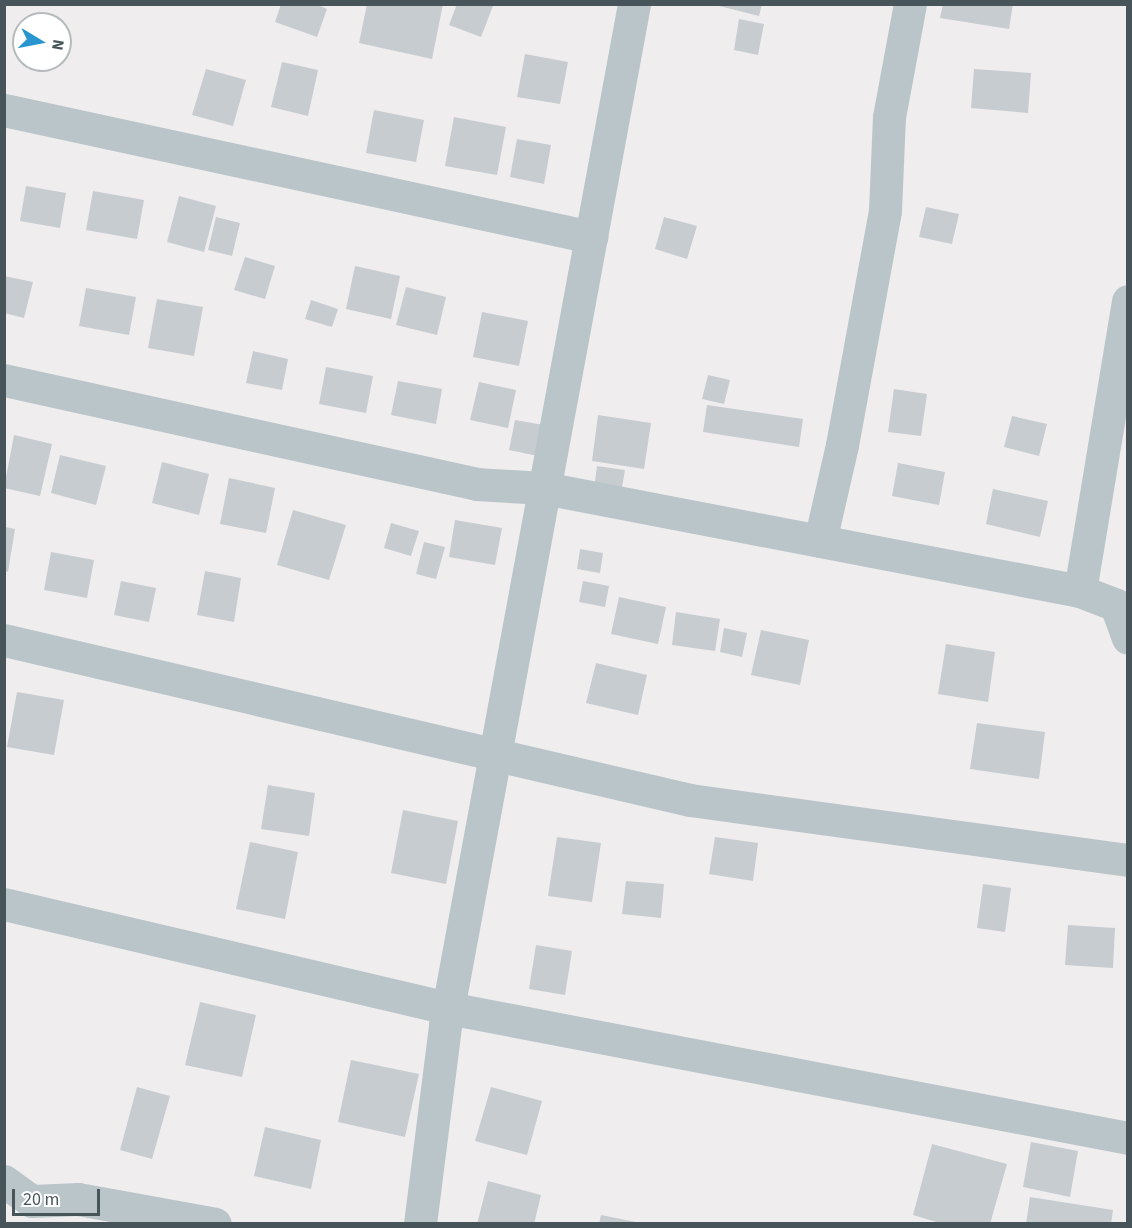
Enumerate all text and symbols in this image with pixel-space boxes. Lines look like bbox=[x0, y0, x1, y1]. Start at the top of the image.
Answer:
north arrow bbox=[12, 12, 72, 72]
text: N bbox=[46, 38, 70, 52]
scale bar bbox=[15, 1177, 104, 1215]
text: 20 m bbox=[23, 1187, 59, 1212]

